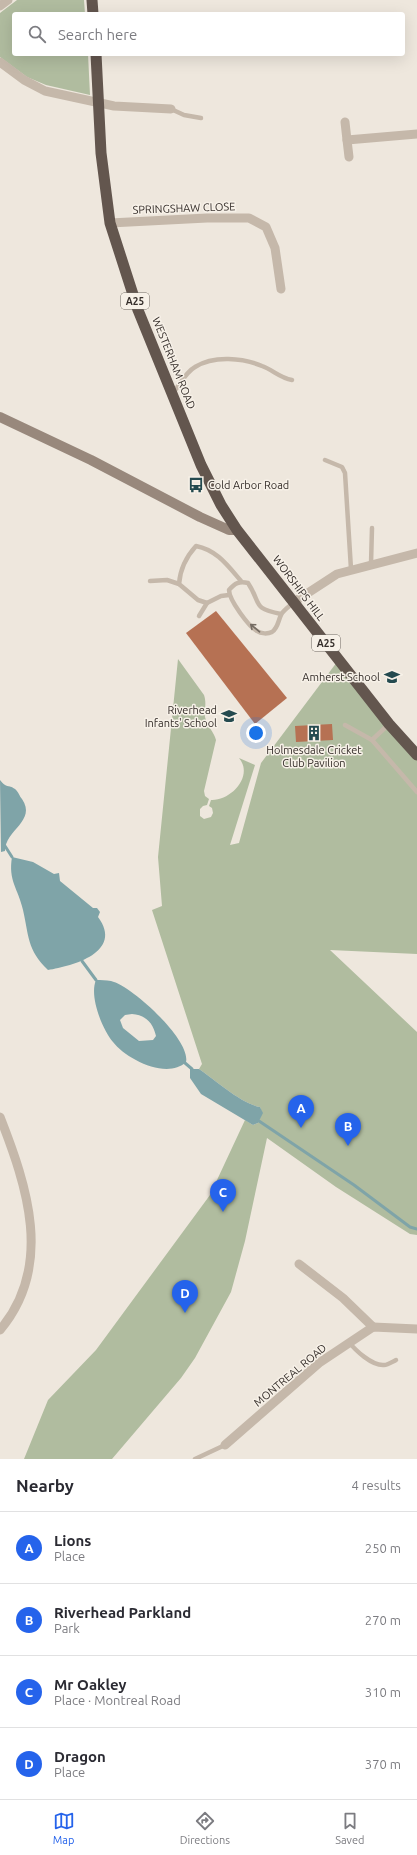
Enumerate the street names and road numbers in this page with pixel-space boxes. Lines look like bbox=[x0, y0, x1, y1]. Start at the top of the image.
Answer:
street label: SPRINGSHAW CLOSE bbox=[132, 200, 236, 216]
road number: A25 bbox=[121, 293, 149, 309]
street label: WESTERHAM ROAD bbox=[150, 315, 198, 411]
street label: WORSHIPS HILL bbox=[271, 553, 328, 623]
road number: A25 bbox=[312, 635, 340, 651]
street label: MONTREAL ROAD bbox=[251, 1341, 329, 1409]

